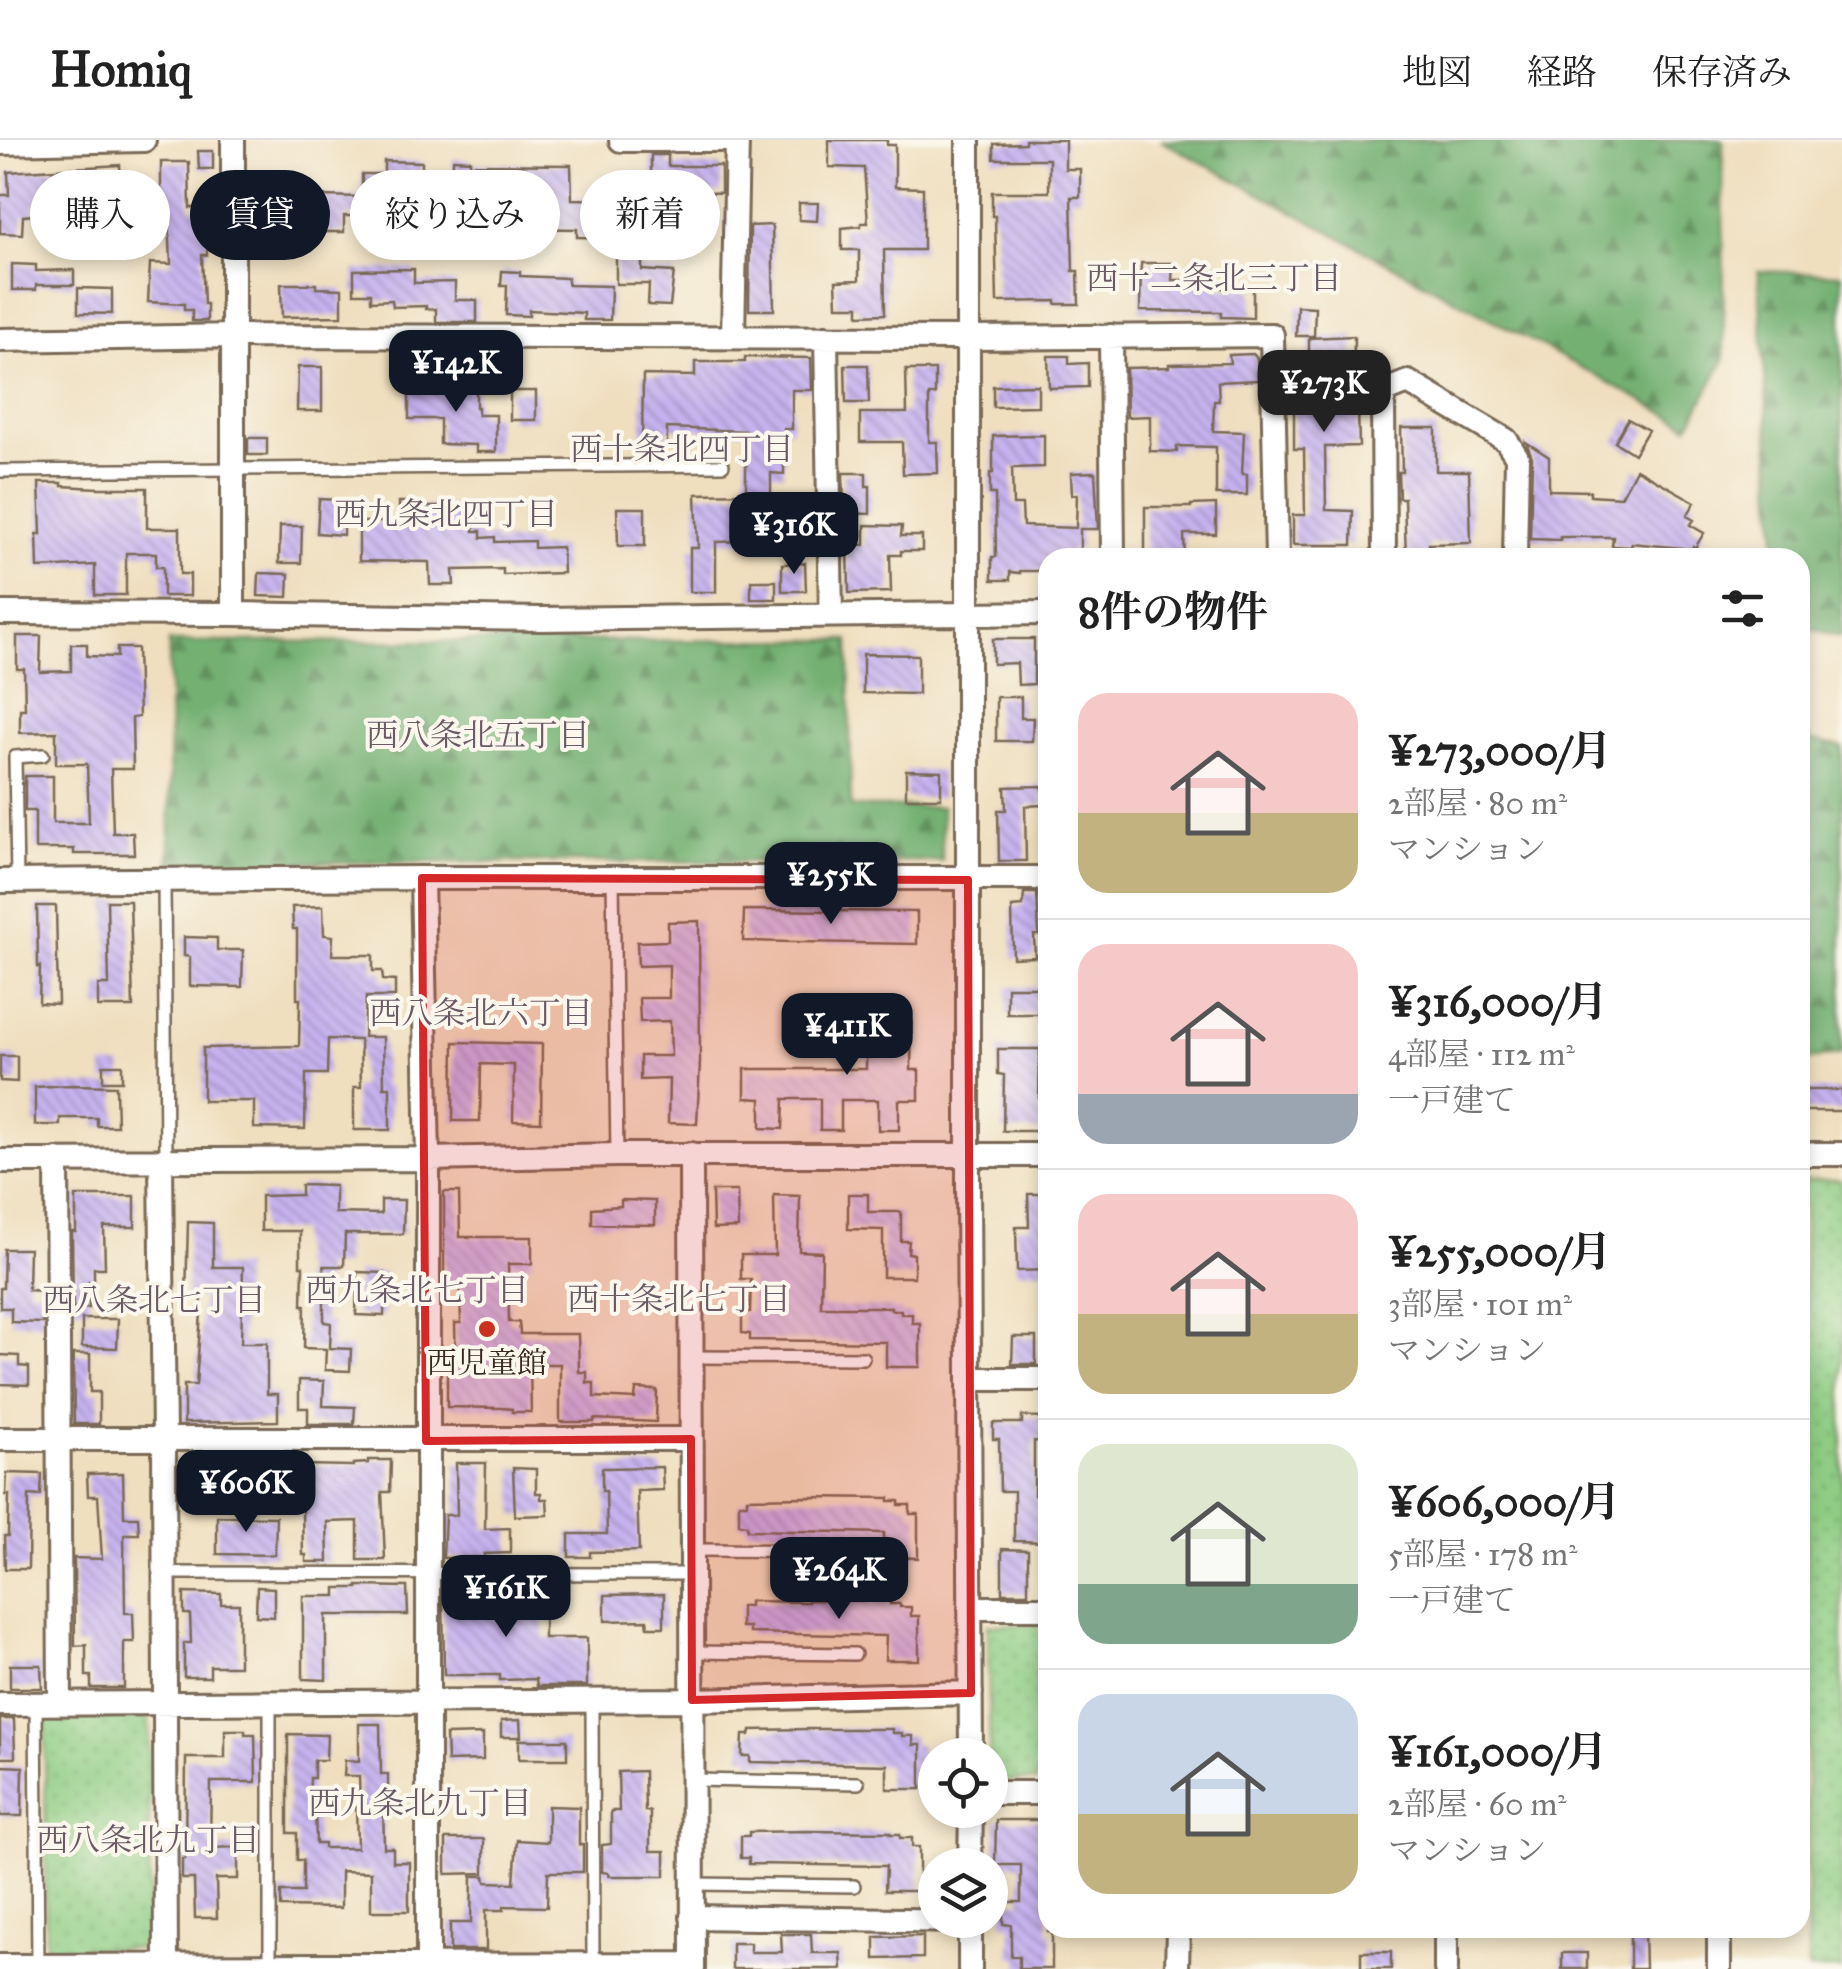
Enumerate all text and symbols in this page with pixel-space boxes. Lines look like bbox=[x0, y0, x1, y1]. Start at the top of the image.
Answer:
text: Homiq bbox=[50, 40, 192, 99]
text: 地図 bbox=[1402, 51, 1472, 94]
text: 経路 bbox=[1527, 51, 1597, 94]
text: 保存済み bbox=[1652, 51, 1792, 94]
chip: 購入 bbox=[30, 170, 170, 260]
chip: 賃貸 bbox=[190, 170, 330, 260]
chip: 絞り込み bbox=[350, 170, 560, 260]
chip: 新着 bbox=[580, 170, 720, 260]
district label: 西十二条北三丁目 bbox=[1086, 259, 1342, 298]
pin: ¥142K bbox=[386, 330, 526, 415]
text: ¥142K bbox=[411, 343, 501, 382]
pin: ¥273K bbox=[1254, 350, 1394, 435]
text: ¥273K bbox=[1280, 363, 1368, 402]
district label: 西十条北四丁目 bbox=[570, 430, 794, 469]
pin: ¥316K bbox=[724, 492, 864, 577]
district label: 西九条北四丁目 bbox=[334, 495, 558, 534]
text: ¥316K bbox=[751, 505, 837, 544]
icon: filters bbox=[1715, 581, 1770, 636]
text: 8件の物件 bbox=[1078, 586, 1268, 638]
district label: 西八条北五丁目 bbox=[366, 716, 590, 755]
text: ¥273,000/月 bbox=[1388, 725, 1612, 777]
icon: home bbox=[1158, 733, 1278, 853]
text: 2部屋 · 80 m² bbox=[1388, 784, 1567, 823]
text: マンション bbox=[1388, 830, 1547, 869]
pin: ¥255K bbox=[761, 842, 901, 927]
text: ¥255K bbox=[786, 855, 876, 894]
text: ¥316,000/月 bbox=[1388, 976, 1608, 1028]
icon: home bbox=[1158, 984, 1278, 1104]
pin: ¥411K bbox=[777, 993, 917, 1078]
district label: 西八条北六丁目 bbox=[369, 994, 593, 1033]
text: ¥411K bbox=[804, 1006, 890, 1045]
text: 4部屋 · 112 m² bbox=[1388, 1035, 1575, 1074]
text: 一戸建て bbox=[1388, 1081, 1516, 1120]
text: ¥255,000/月 bbox=[1388, 1226, 1611, 1278]
icon: home bbox=[1158, 1234, 1278, 1354]
district label: 西九条北七丁目 bbox=[305, 1271, 529, 1310]
district label: 西十条北七丁目 bbox=[567, 1280, 791, 1319]
district label: 西八条北七丁目 bbox=[42, 1281, 266, 1320]
text: 3部屋 · 101 m² bbox=[1388, 1285, 1572, 1324]
marker: 西児童館 bbox=[476, 1318, 498, 1340]
text: マンション bbox=[1388, 1331, 1547, 1370]
place label: 西児童館 bbox=[427, 1345, 547, 1381]
pin: ¥606K bbox=[176, 1450, 316, 1535]
text: ¥606K bbox=[198, 1463, 294, 1502]
text: ¥606,000/月 bbox=[1388, 1476, 1621, 1528]
icon: home bbox=[1158, 1484, 1278, 1604]
text: 5部屋 · 178 m² bbox=[1388, 1535, 1577, 1574]
pin: ¥264K bbox=[769, 1537, 909, 1622]
text: ¥264K bbox=[792, 1550, 886, 1589]
pin: ¥161K bbox=[436, 1555, 576, 1640]
text: ¥161K bbox=[463, 1568, 549, 1607]
text: 一戸建て bbox=[1388, 1581, 1516, 1620]
text: ¥161,000/月 bbox=[1388, 1726, 1607, 1778]
icon: home bbox=[1158, 1734, 1278, 1854]
map controls bbox=[918, 1738, 1008, 1938]
button: locate bbox=[918, 1738, 1008, 1828]
district label: 西九条北九丁目 bbox=[308, 1784, 532, 1823]
text: 2部屋 · 60 m² bbox=[1388, 1785, 1567, 1824]
district label: 西八条北九丁目 bbox=[36, 1821, 260, 1860]
text: マンション bbox=[1388, 1831, 1547, 1870]
button: layers bbox=[918, 1848, 1008, 1938]

